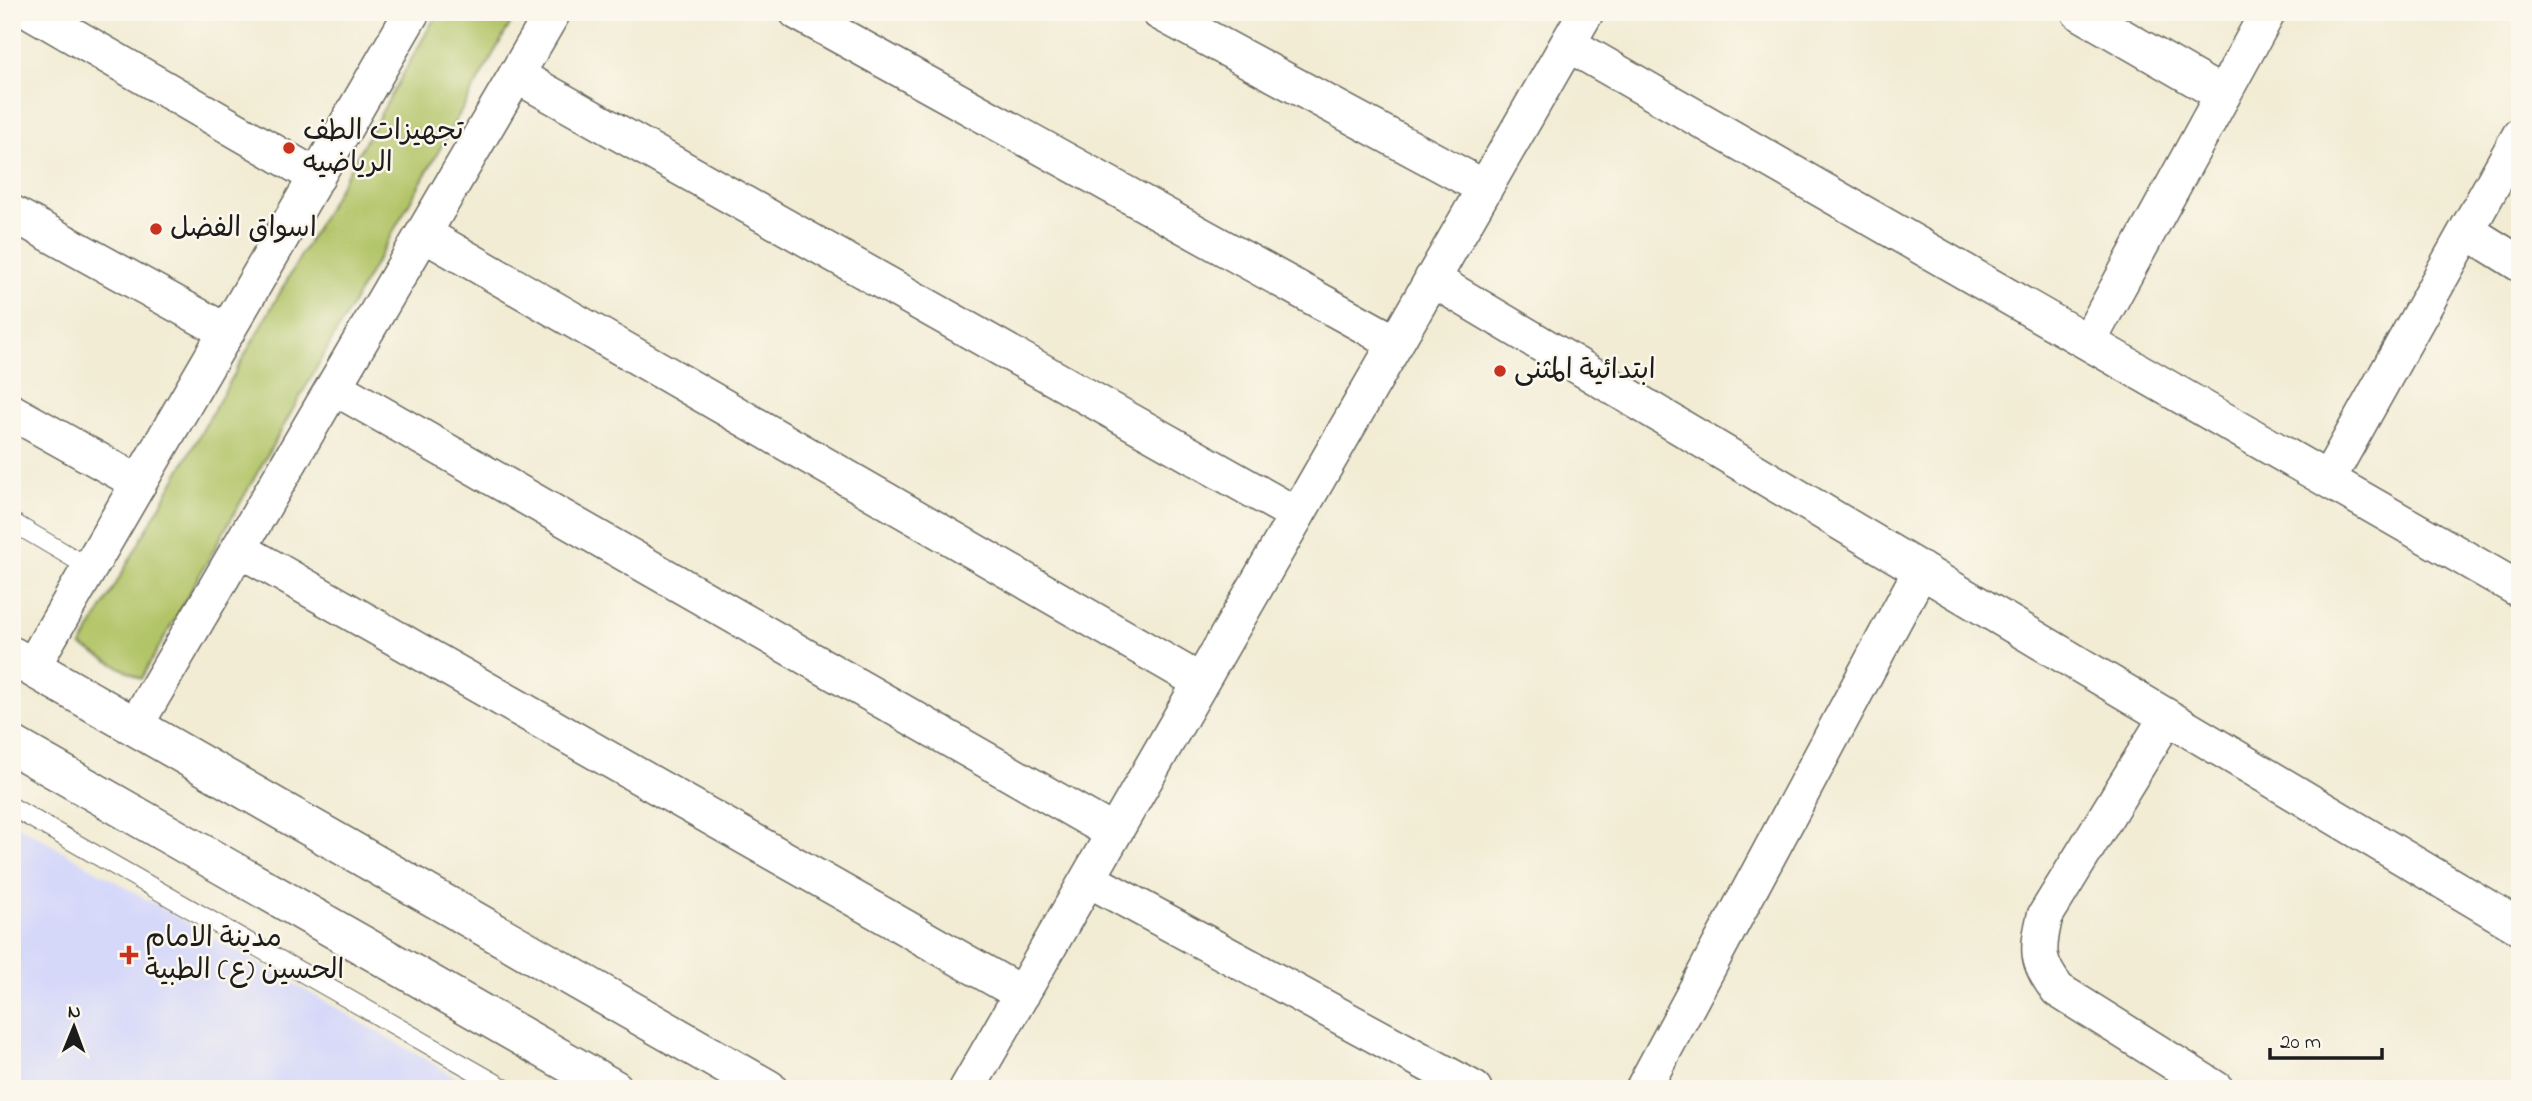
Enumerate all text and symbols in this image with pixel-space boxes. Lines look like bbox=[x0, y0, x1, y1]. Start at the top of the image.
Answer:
place label: تجهيزات الطف الرياضيه bbox=[303, 112, 464, 185]
marker: تجهيزات الطف الرياضيه bbox=[281, 140, 297, 156]
place label: اسواق الفضل bbox=[170, 209, 317, 250]
marker: اسواق الفضل bbox=[148, 221, 164, 237]
place label: ابتدائية المثنى bbox=[1514, 351, 1656, 392]
marker: ابتدائية المثنى bbox=[1492, 363, 1508, 379]
place label: مدينة الامام الحسين (ع) الطبية bbox=[145, 919, 344, 992]
marker: مدينة الامام الحسين (ع) الطبية bbox=[119, 945, 139, 965]
north arrow bbox=[38, 992, 108, 1062]
text: N bbox=[68, 999, 81, 1026]
scale bar bbox=[2270, 1017, 2382, 1061]
text: 20 m bbox=[2280, 1028, 2321, 1058]

